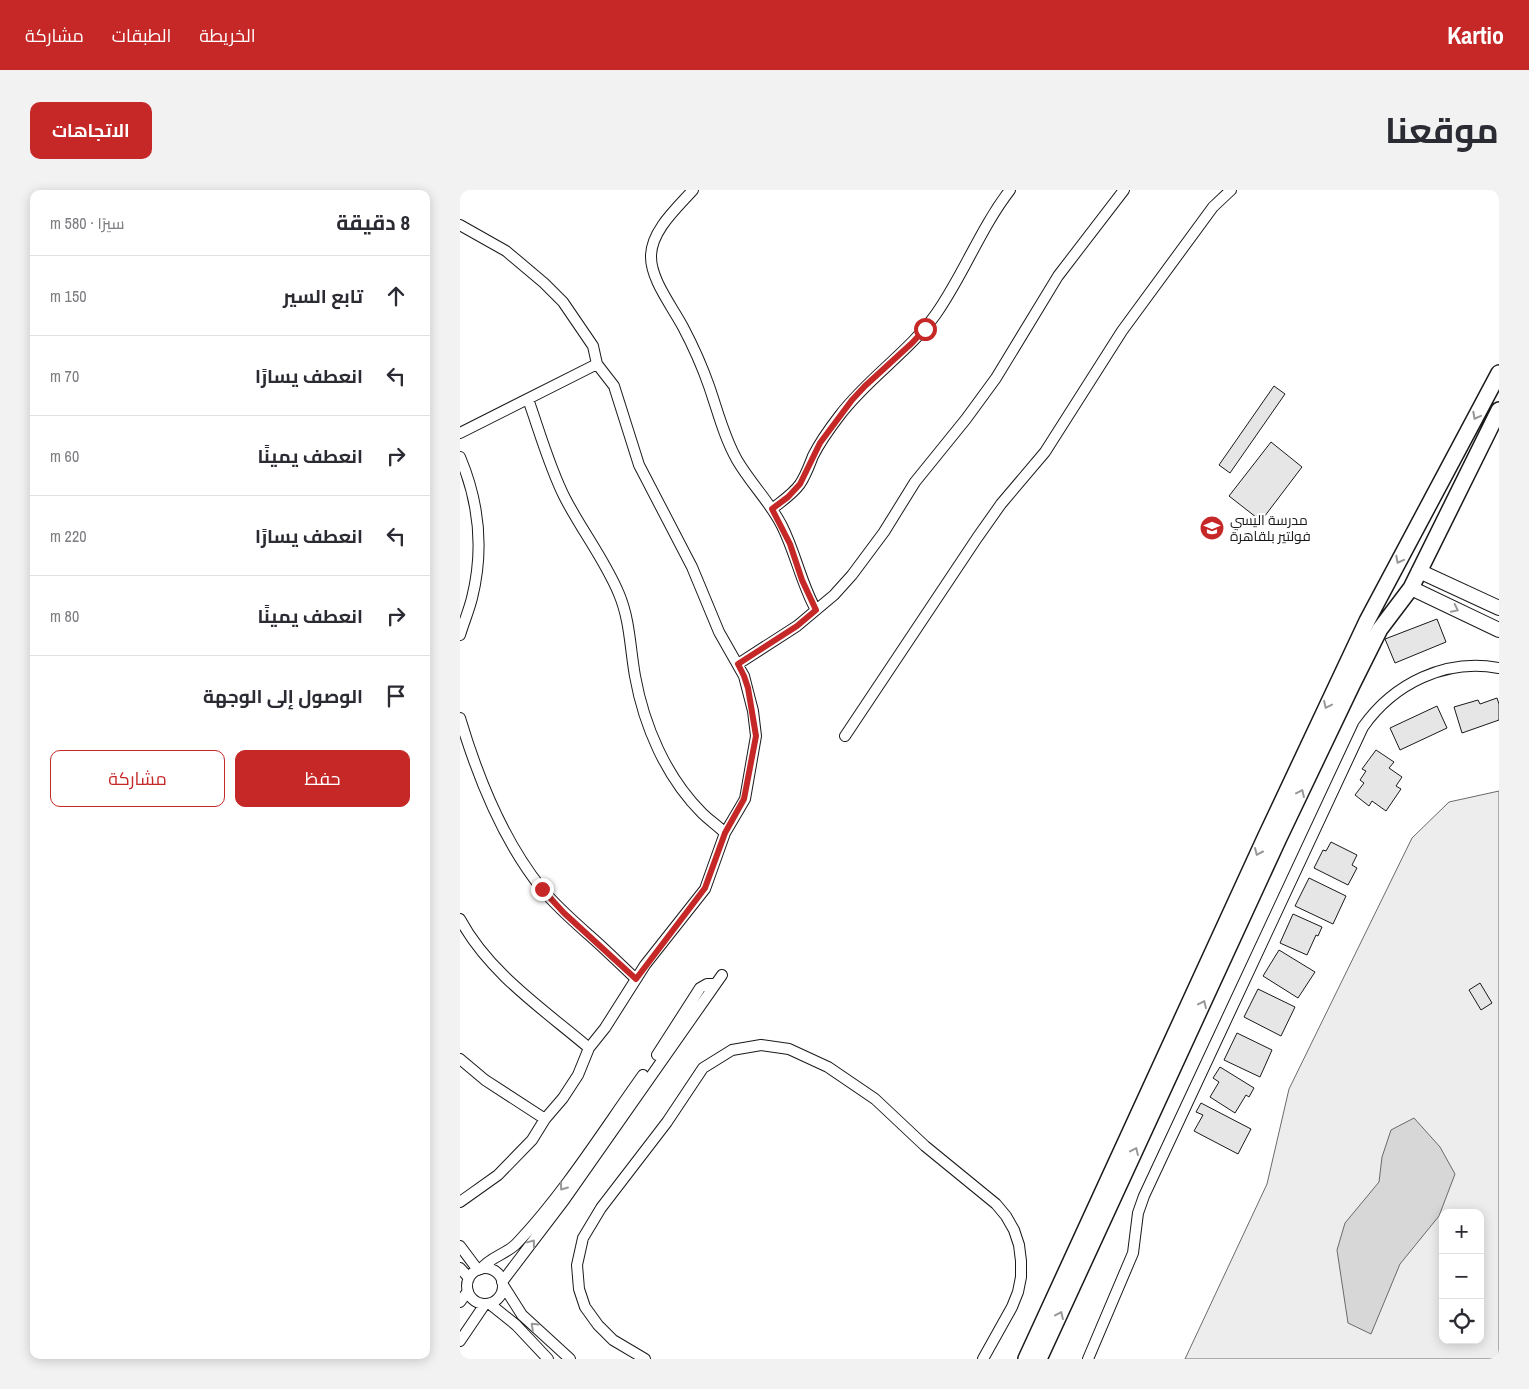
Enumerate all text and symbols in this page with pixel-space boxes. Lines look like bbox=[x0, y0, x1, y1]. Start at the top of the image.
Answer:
text: Kartio bbox=[1447, 19, 1504, 51]
text: مشاركة bbox=[25, 23, 84, 48]
text: الطبقات bbox=[112, 23, 171, 48]
text: الخريطة bbox=[199, 23, 256, 48]
button: الاتجاهات bbox=[30, 102, 152, 159]
text: موقعنا bbox=[1385, 107, 1499, 154]
text: 8 دقيقة bbox=[336, 208, 410, 237]
text: سيرًا · 580 m bbox=[50, 212, 124, 234]
icon: ahead bbox=[382, 282, 410, 310]
text: تابع السير bbox=[283, 283, 363, 309]
text: 150 m bbox=[50, 285, 86, 307]
route start bbox=[914, 318, 937, 341]
icon: left bbox=[382, 362, 410, 390]
text: انعطف يسارًا bbox=[255, 363, 363, 389]
text: 70 m bbox=[50, 365, 79, 387]
one-way arrow bbox=[1472, 411, 1482, 420]
icon: right bbox=[382, 442, 410, 470]
text: انعطف يمينًا bbox=[257, 443, 363, 469]
text: 60 m bbox=[50, 445, 79, 467]
place label: مدرسة اليسي فولتير بلقاهرة bbox=[1230, 511, 1311, 545]
school or university icon: مدرسة اليسي فولتير بلقاهرة bbox=[1199, 515, 1225, 541]
icon: left bbox=[382, 522, 410, 550]
text: انعطف يسارًا bbox=[255, 523, 363, 549]
text: 220 m bbox=[50, 525, 86, 547]
one-way arrow bbox=[1395, 554, 1405, 563]
icon: right bbox=[382, 602, 410, 630]
text: انعطف يمينًا bbox=[257, 603, 363, 629]
one-way arrow bbox=[1450, 603, 1459, 613]
text: 80 m bbox=[50, 605, 79, 627]
icon: arrive bbox=[382, 682, 410, 710]
text: الوصول إلى الوجهة bbox=[203, 683, 363, 709]
one-way arrow bbox=[1323, 700, 1333, 709]
button: مشاركة bbox=[50, 750, 225, 807]
button: حفظ bbox=[235, 750, 410, 807]
one-way arrow bbox=[1295, 789, 1305, 798]
one-way arrow bbox=[1254, 847, 1265, 856]
route end bbox=[531, 878, 554, 901]
one-way arrow bbox=[1197, 1000, 1207, 1009]
one-way arrow bbox=[1129, 1147, 1139, 1156]
one-way arrow bbox=[560, 1181, 568, 1190]
map controls bbox=[1439, 1209, 1484, 1344]
button: + bbox=[1439, 1209, 1484, 1254]
one-way arrow bbox=[526, 1239, 535, 1249]
button: − bbox=[1439, 1254, 1484, 1299]
button: locate bbox=[1439, 1299, 1484, 1344]
one-way arrow bbox=[1053, 1311, 1064, 1320]
one-way arrow bbox=[530, 1323, 539, 1332]

